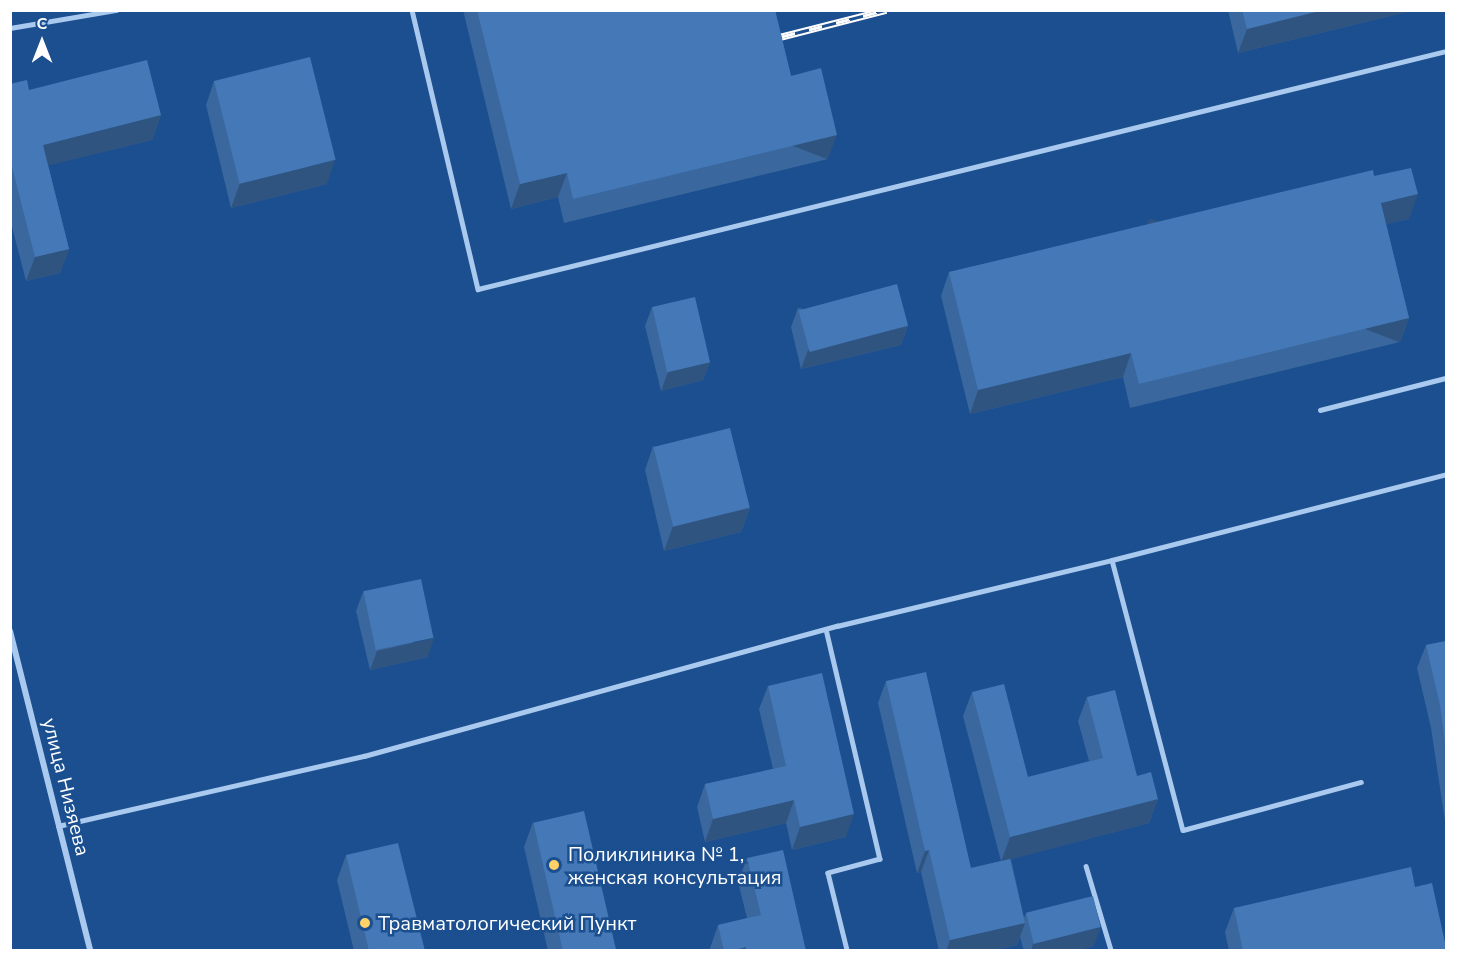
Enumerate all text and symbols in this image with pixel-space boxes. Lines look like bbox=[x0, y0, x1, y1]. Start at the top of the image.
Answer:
north arrow bbox=[12, 12, 72, 72]
text: С bbox=[37, 13, 47, 35]
street label: улица Низяева bbox=[37, 716, 95, 858]
place label: Поликлиника № 1, женская консультация bbox=[568, 842, 782, 889]
marker: Поликлиника № 1, женская консультация bbox=[545, 856, 563, 874]
place label: Травматологический Пункт bbox=[378, 911, 636, 935]
marker: Травматологический Пункт bbox=[356, 914, 374, 932]

